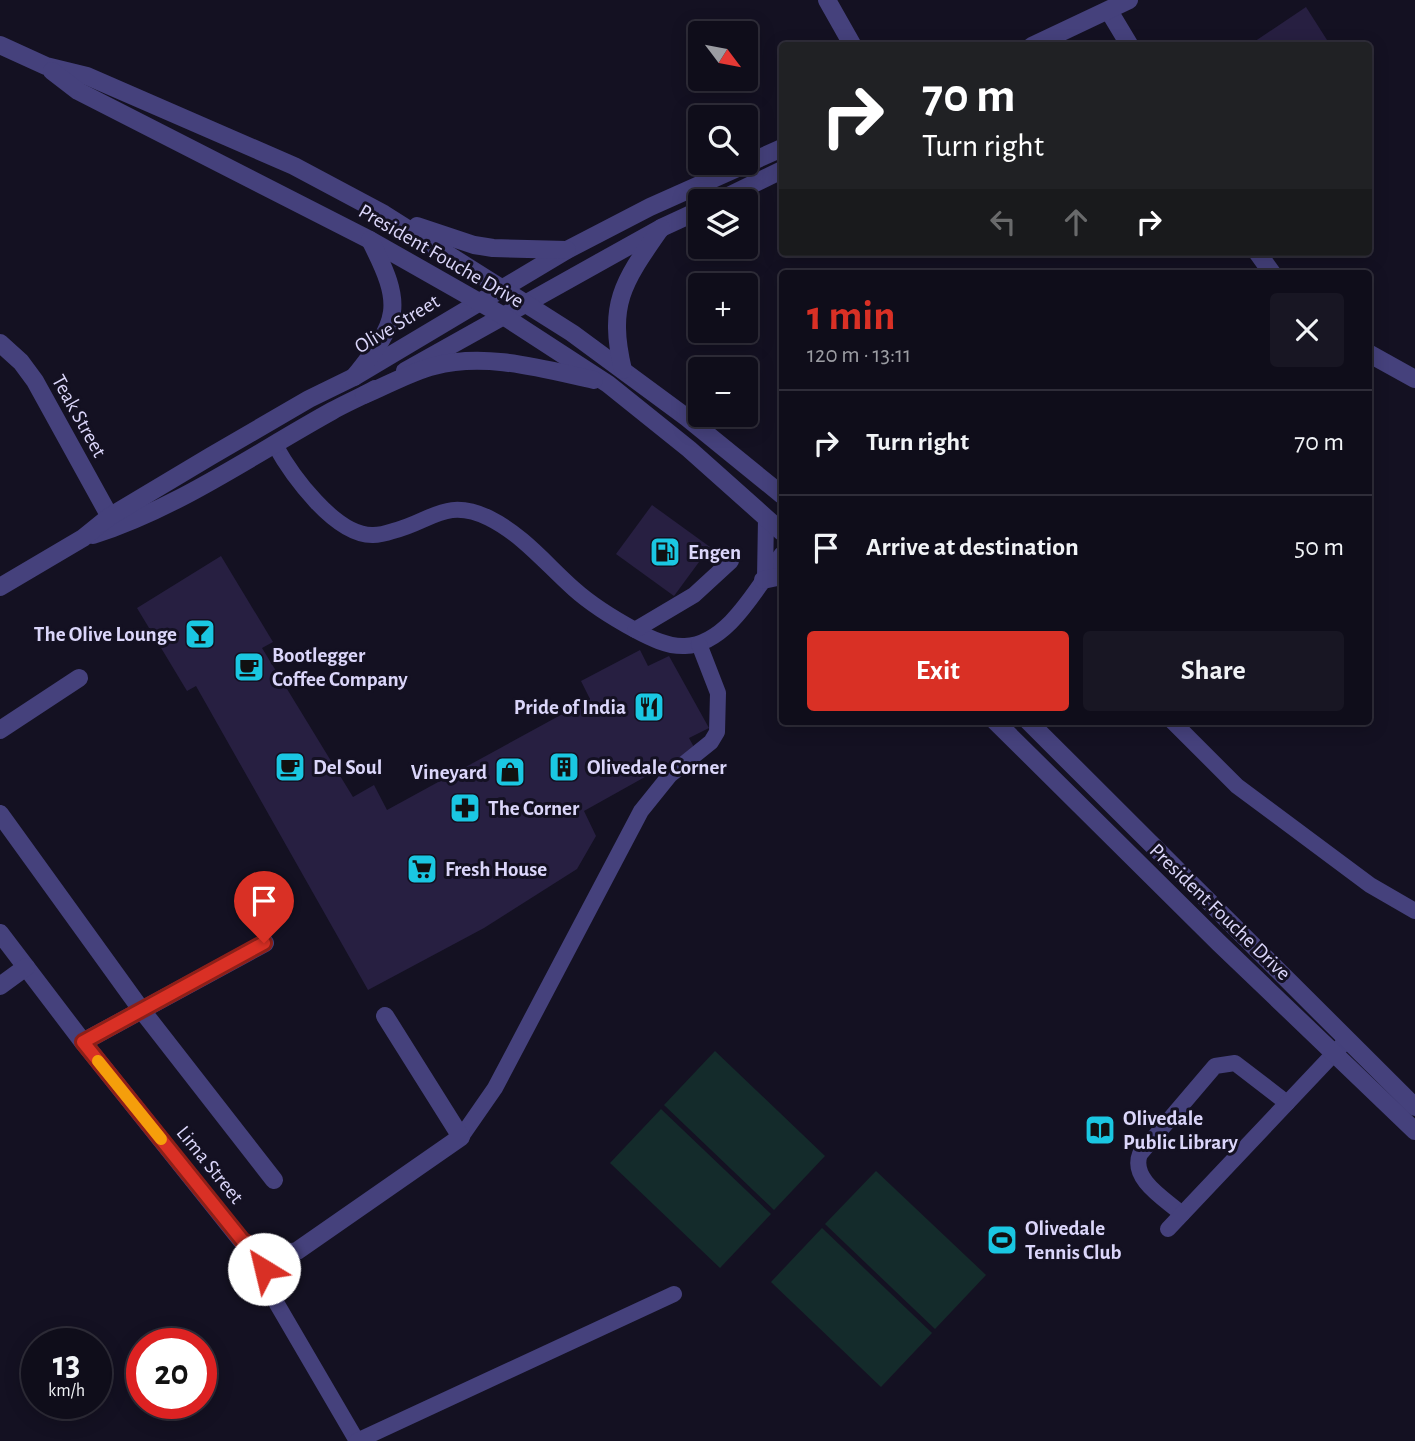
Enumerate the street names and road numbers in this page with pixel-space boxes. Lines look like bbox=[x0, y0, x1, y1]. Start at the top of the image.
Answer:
street label: President Fouche Drive bbox=[355, 200, 527, 312]
street label: Olive Street bbox=[351, 290, 443, 357]
street label: Teak Street bbox=[48, 371, 110, 461]
street label: President Fouche Drive bbox=[1146, 840, 1294, 984]
street label: Lima Street bbox=[173, 1122, 248, 1208]

